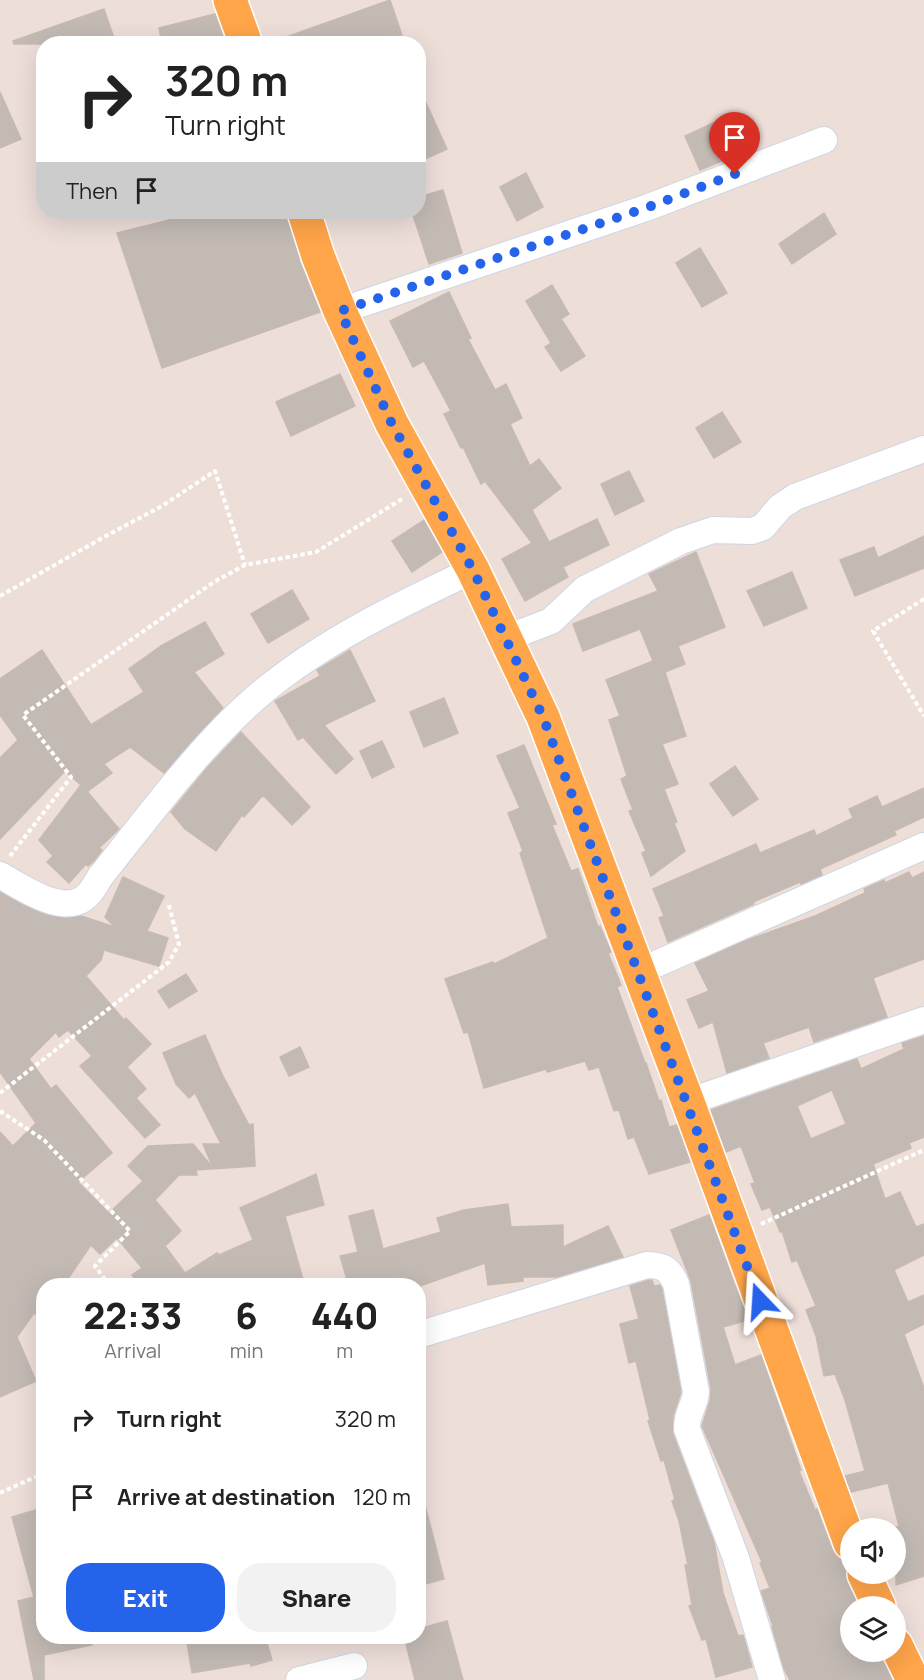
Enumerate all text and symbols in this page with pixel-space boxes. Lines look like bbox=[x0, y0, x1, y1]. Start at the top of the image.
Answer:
text: 320 m bbox=[165, 51, 288, 109]
icon: right bbox=[66, 60, 144, 138]
text: Turn right bbox=[165, 106, 286, 143]
pin bbox=[709, 112, 760, 174]
icon: arrive bbox=[718, 121, 751, 154]
icon: arrive bbox=[130, 174, 163, 207]
text: Then bbox=[66, 176, 118, 206]
position arrow bbox=[728, 1269, 792, 1333]
text: 22:33 bbox=[83, 1291, 182, 1340]
text: 6 bbox=[235, 1291, 258, 1340]
text: 440 bbox=[311, 1291, 379, 1340]
text: Arrival bbox=[104, 1337, 161, 1364]
text: min bbox=[230, 1337, 263, 1364]
text: m bbox=[336, 1337, 353, 1364]
icon: right bbox=[66, 1403, 99, 1436]
text: Turn right bbox=[117, 1404, 222, 1434]
text: 320 m bbox=[335, 1404, 396, 1434]
icon: arrive bbox=[66, 1481, 99, 1514]
text: Arrive at destination bbox=[117, 1482, 335, 1512]
text: 120 m bbox=[353, 1482, 411, 1512]
map controls bbox=[840, 1518, 906, 1662]
button: sound bbox=[840, 1518, 906, 1584]
button: Exit bbox=[66, 1563, 225, 1632]
button: Share bbox=[237, 1563, 396, 1632]
button: layers bbox=[840, 1596, 906, 1662]

